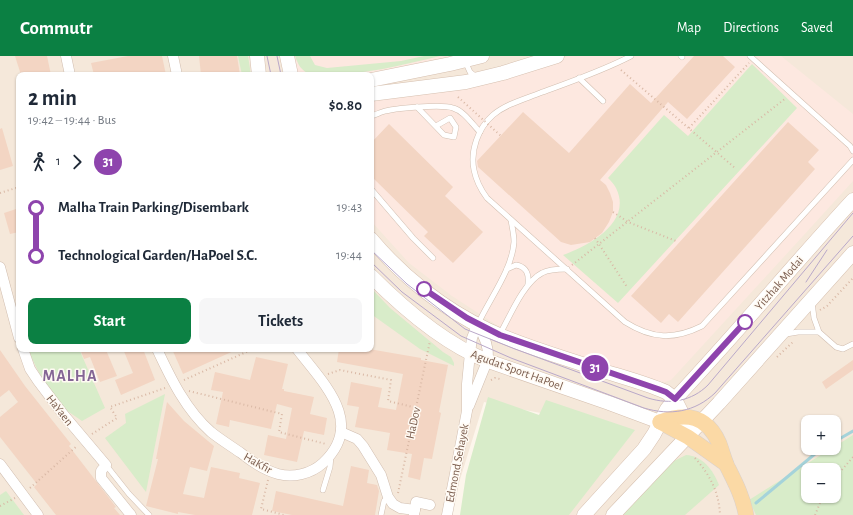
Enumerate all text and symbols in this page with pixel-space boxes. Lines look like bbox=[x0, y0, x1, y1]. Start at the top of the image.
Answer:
text: Commutr bbox=[20, 19, 92, 38]
text: Map bbox=[677, 21, 701, 35]
text: Directions bbox=[723, 21, 779, 35]
text: Saved bbox=[801, 21, 833, 35]
text: 2 min bbox=[28, 87, 77, 109]
text: $0.80 bbox=[329, 98, 362, 113]
text: 19:42 – 19:44 · Bus bbox=[28, 114, 116, 127]
icon: walk bbox=[28, 151, 50, 173]
icon: forward bbox=[66, 151, 88, 173]
text: 1 bbox=[56, 155, 60, 168]
text: 31 bbox=[102, 155, 114, 169]
text: Malha Train Parking/Disembark bbox=[58, 200, 249, 215]
text: 19:43 bbox=[337, 201, 362, 214]
text: Technological Garden/HaPoel S.C. bbox=[58, 248, 257, 263]
text: 19:44 bbox=[336, 249, 362, 262]
street label: Yitzhak Modai bbox=[753, 254, 805, 312]
unlabelled marker bbox=[416, 281, 432, 297]
button: Start bbox=[28, 298, 191, 344]
button: Tickets bbox=[199, 298, 362, 344]
unlabelled marker bbox=[737, 314, 753, 330]
street label: Agudat Sport HaPoel bbox=[469, 348, 565, 392]
line badge: 31 bbox=[577, 355, 613, 381]
text: 31 bbox=[589, 361, 601, 375]
district label: MALHA bbox=[42, 368, 98, 384]
street label: HaYaen bbox=[44, 392, 76, 428]
street label: HaDov bbox=[404, 406, 422, 440]
map controls bbox=[801, 415, 841, 503]
button: + bbox=[801, 415, 841, 455]
street label: Edmond Sehayek bbox=[443, 422, 472, 504]
street label: HaKfir bbox=[242, 450, 274, 476]
button: − bbox=[801, 463, 841, 503]

